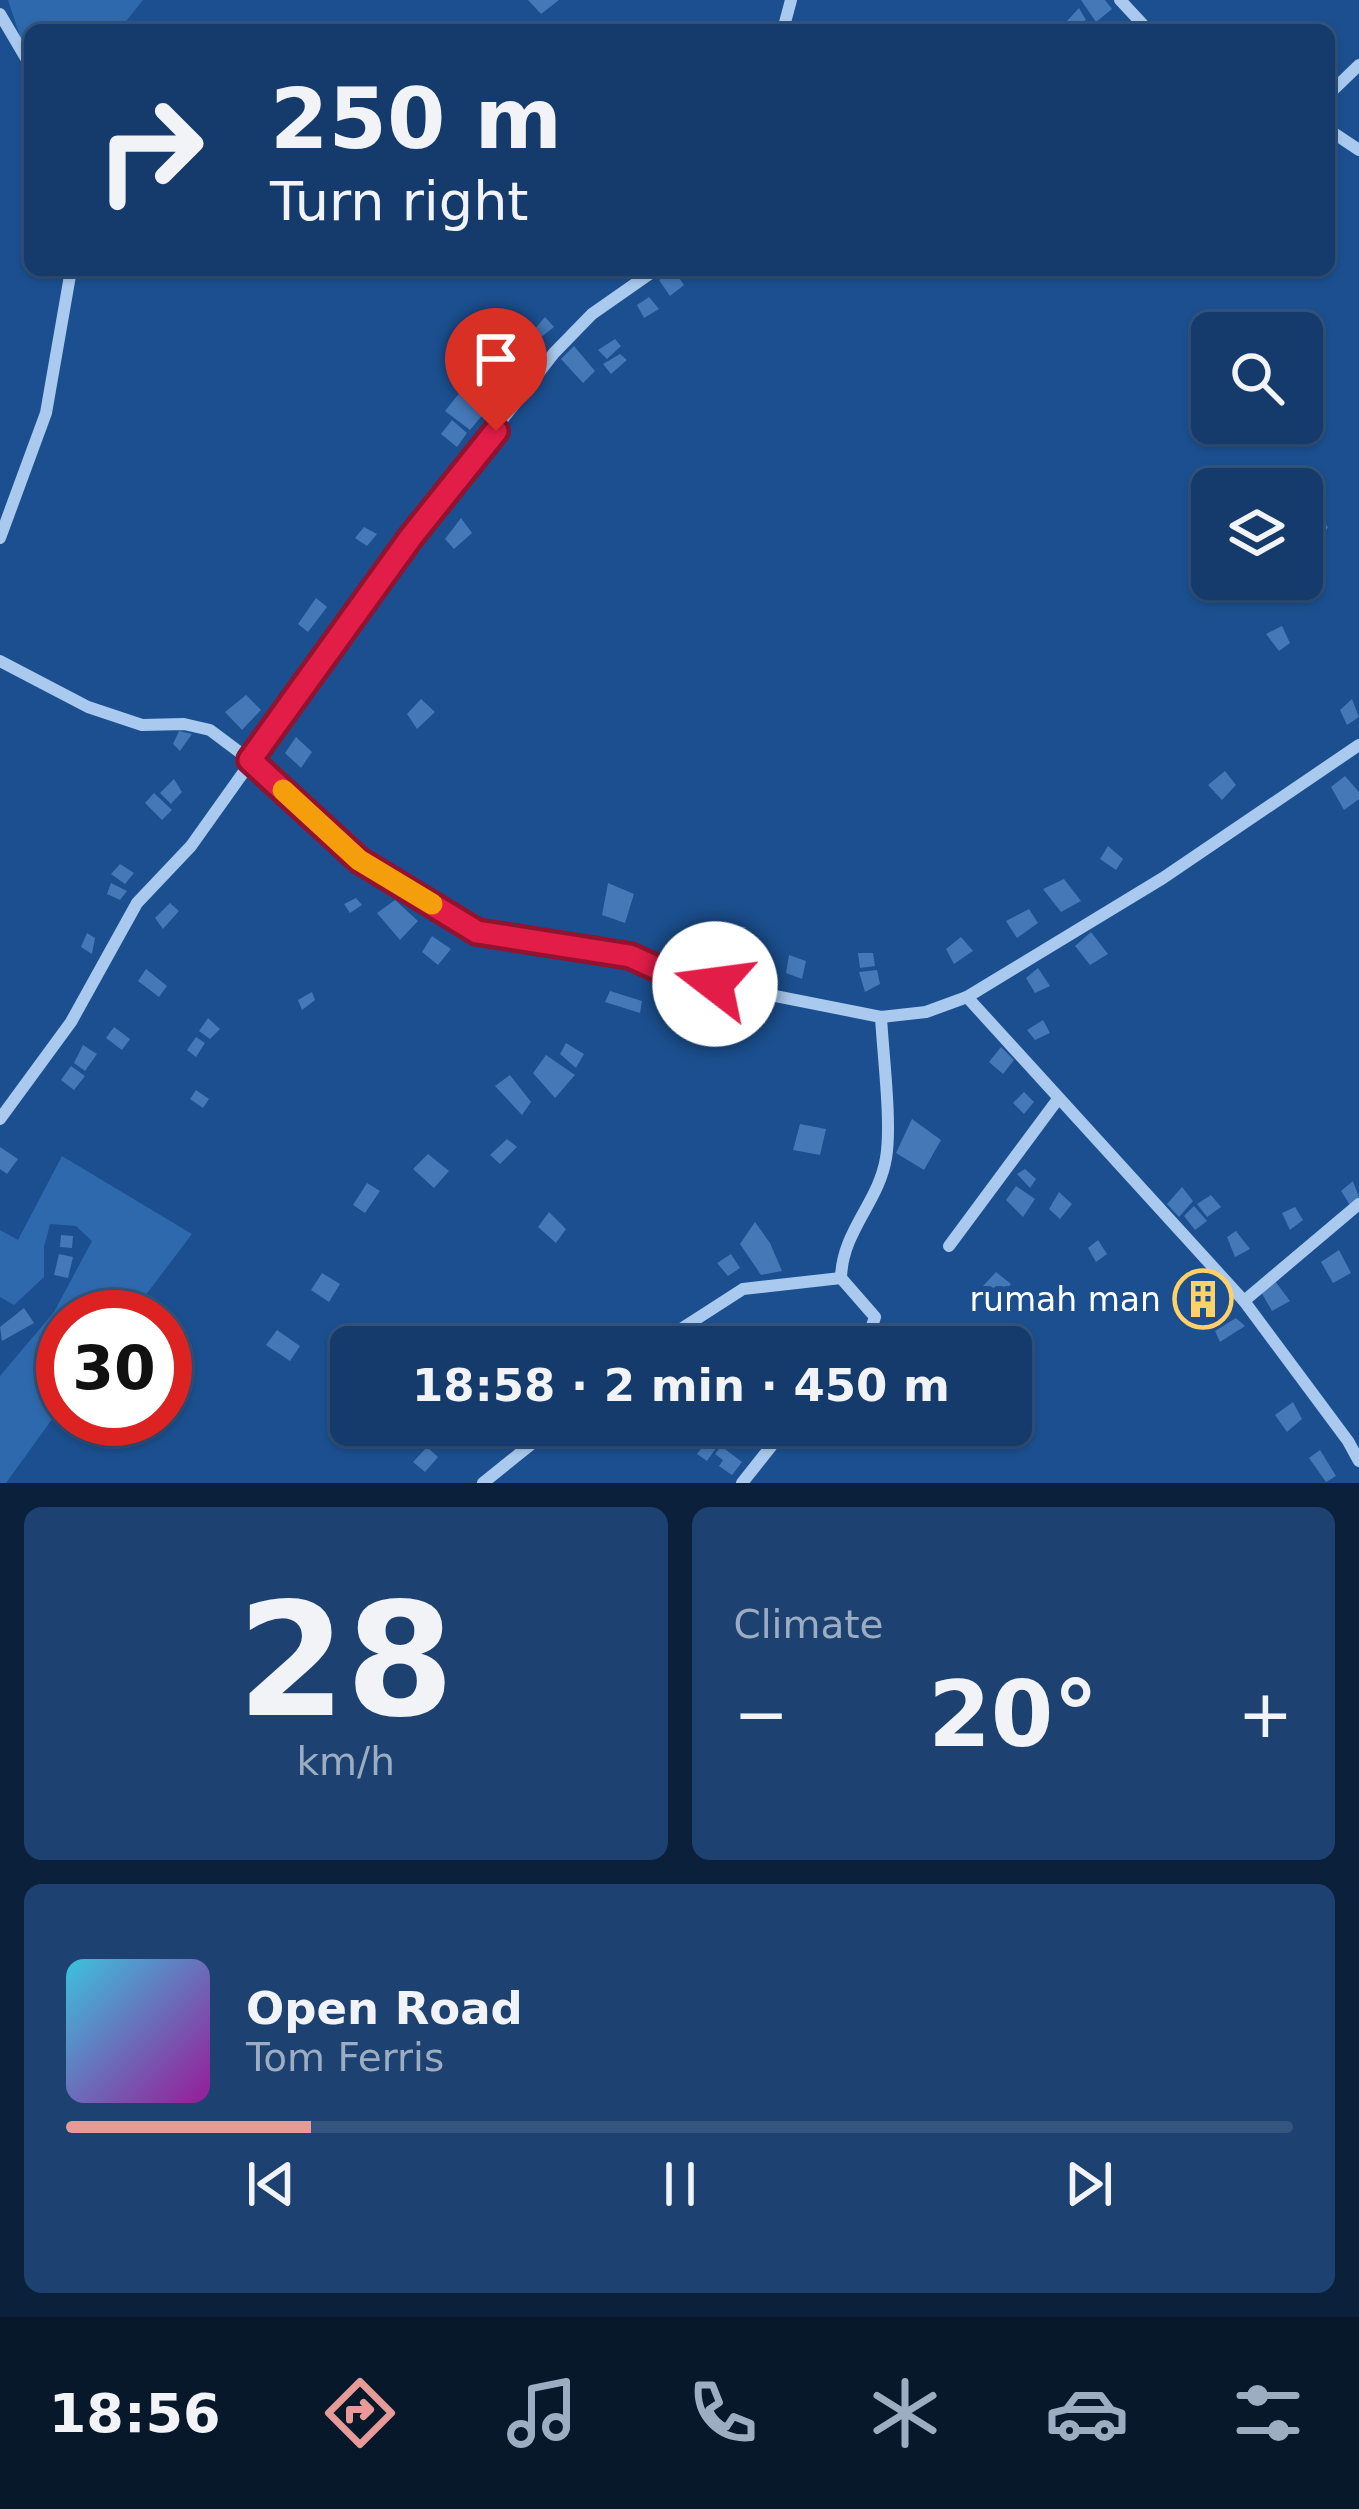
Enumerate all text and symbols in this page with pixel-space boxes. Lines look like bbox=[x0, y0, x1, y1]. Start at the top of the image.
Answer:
text: 250 m bbox=[270, 70, 562, 168]
icon: right bbox=[72, 72, 228, 228]
text: Turn right bbox=[270, 170, 529, 233]
pin bbox=[445, 308, 547, 431]
map controls bbox=[1191, 312, 1323, 600]
button: search bbox=[1191, 312, 1323, 444]
icon: arrive bbox=[463, 326, 529, 392]
button: layers bbox=[1191, 468, 1323, 600]
position arrow bbox=[652, 921, 778, 1047]
building icon: rumah man bbox=[1172, 1268, 1234, 1330]
place label: rumah man bbox=[969, 1280, 1161, 1319]
speed limit sign: 30 bbox=[36, 1290, 192, 1446]
text: 18:58 · 2 min · 450 m bbox=[412, 1359, 950, 1412]
text: 28 bbox=[237, 1570, 454, 1752]
text: Climate bbox=[734, 1602, 884, 1647]
text: 20° bbox=[928, 1662, 1098, 1767]
text: − bbox=[734, 1676, 789, 1753]
text: + bbox=[1238, 1676, 1293, 1753]
text: km/h bbox=[297, 1739, 395, 1784]
text: Open Road bbox=[246, 1982, 523, 2035]
text: Tom Ferris bbox=[246, 2035, 444, 2080]
icon: previous bbox=[238, 2151, 304, 2217]
icon: pause bbox=[647, 2151, 713, 2217]
icon: next bbox=[1056, 2151, 1122, 2217]
icon: directions bbox=[318, 2371, 402, 2455]
icon: music bbox=[500, 2371, 584, 2455]
icon: phone bbox=[681, 2371, 765, 2455]
icon: climate bbox=[863, 2371, 947, 2455]
icon: car bbox=[1045, 2371, 1129, 2455]
icon: filters bbox=[1226, 2371, 1310, 2455]
text: 18:56 bbox=[49, 2382, 221, 2445]

